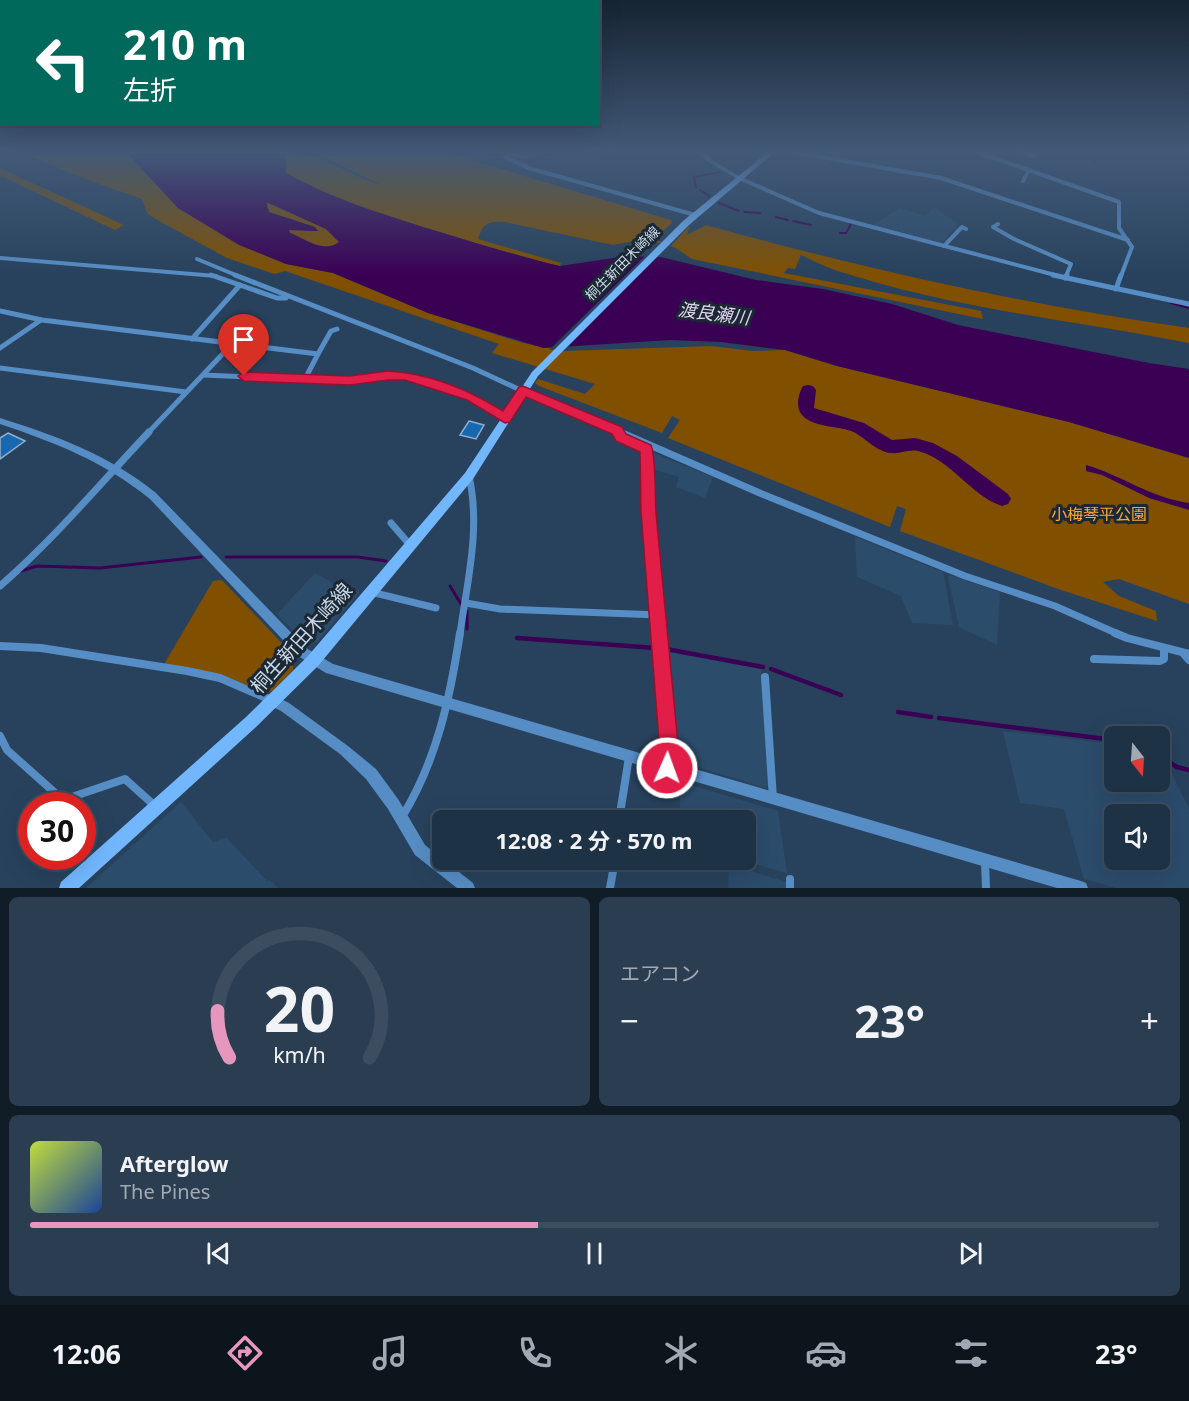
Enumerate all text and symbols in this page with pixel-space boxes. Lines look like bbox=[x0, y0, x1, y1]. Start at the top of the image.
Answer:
text: 210 m bbox=[123, 15, 247, 72]
icon: left bbox=[24, 24, 102, 102]
text: 左折 bbox=[123, 71, 177, 108]
street label: 桐生新田木崎線 bbox=[581, 222, 663, 304]
water label: 渡良瀬川 bbox=[677, 297, 753, 330]
pin bbox=[218, 314, 269, 376]
icon: arrive bbox=[227, 323, 260, 356]
park label: 小梅琴平公園 bbox=[1051, 503, 1147, 525]
street label: 桐生新田木崎線 bbox=[244, 577, 358, 699]
north arrow bbox=[1104, 726, 1170, 792]
map controls bbox=[1104, 726, 1170, 870]
position arrow bbox=[635, 736, 699, 800]
speed limit sign: 30 bbox=[18, 792, 96, 870]
button: sound bbox=[1104, 804, 1170, 870]
text: 12:08 · 2 分 · 570 m bbox=[496, 825, 693, 855]
text: エアコン bbox=[620, 960, 700, 987]
text: 20 bbox=[264, 965, 335, 1050]
text: 23° bbox=[854, 990, 925, 1051]
text: − bbox=[620, 998, 639, 1043]
text: + bbox=[1140, 998, 1159, 1043]
text: km/h bbox=[273, 1041, 326, 1070]
text: Afterglow bbox=[120, 1148, 229, 1178]
text: The Pines bbox=[120, 1178, 210, 1205]
icon: previous bbox=[202, 1237, 235, 1270]
icon: pause bbox=[578, 1237, 611, 1270]
icon: next bbox=[954, 1237, 987, 1270]
icon: directions bbox=[224, 1332, 266, 1374]
icon: music bbox=[369, 1332, 411, 1374]
icon: phone bbox=[514, 1332, 556, 1374]
icon: climate bbox=[660, 1332, 702, 1374]
icon: car bbox=[805, 1332, 847, 1374]
icon: filters bbox=[950, 1332, 992, 1374]
text: 12:06 bbox=[52, 1335, 121, 1372]
text: 23° bbox=[1095, 1335, 1137, 1372]

